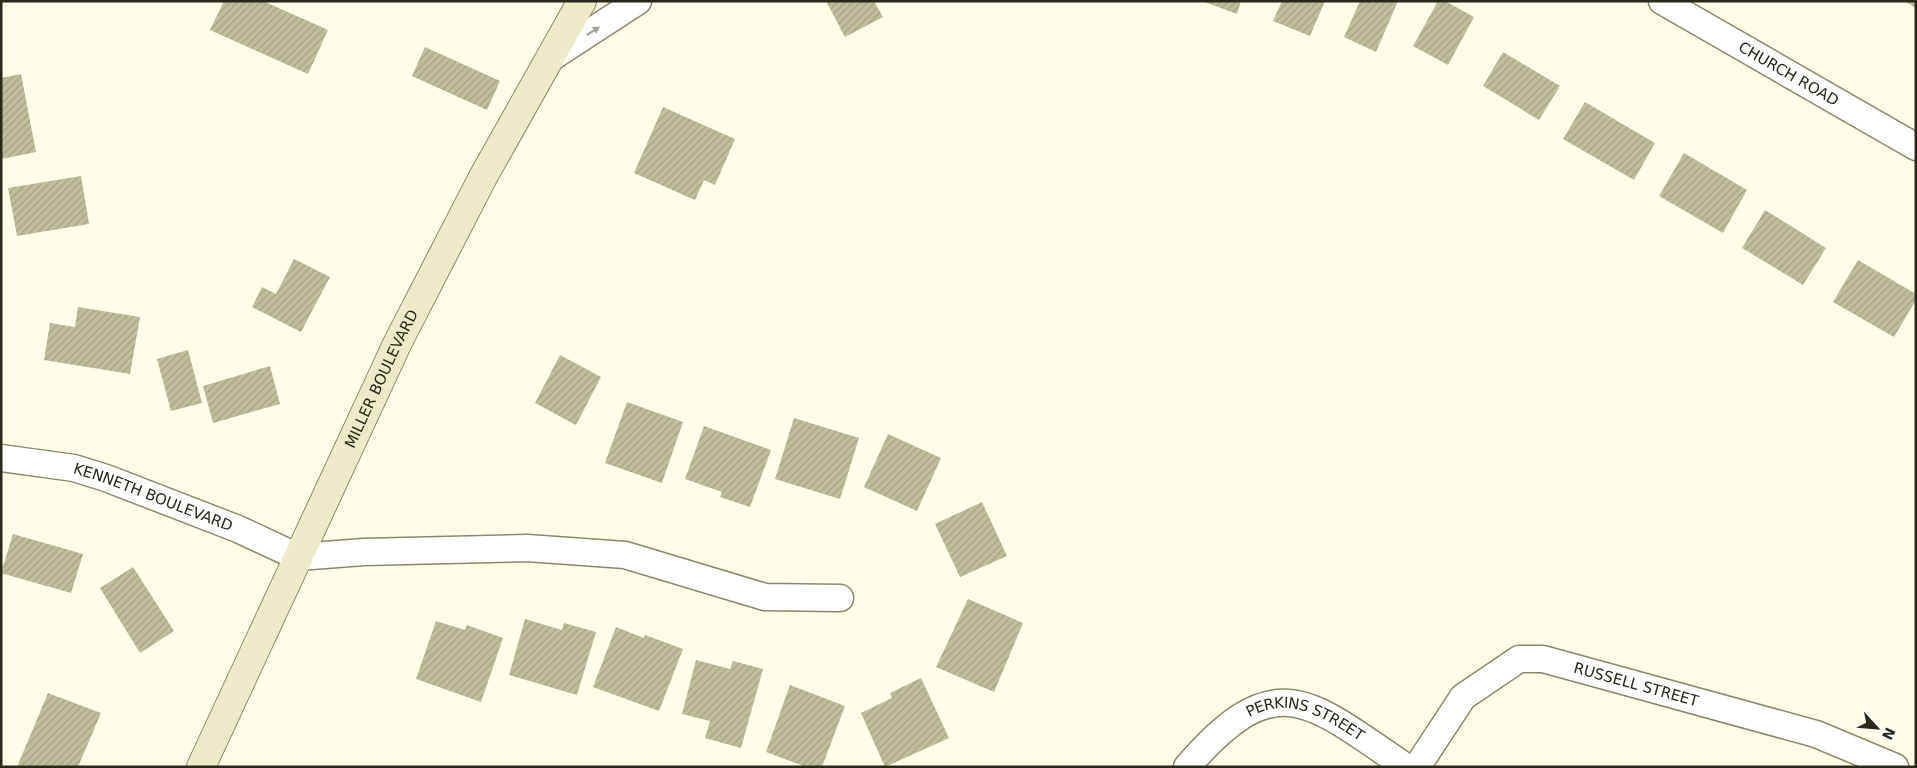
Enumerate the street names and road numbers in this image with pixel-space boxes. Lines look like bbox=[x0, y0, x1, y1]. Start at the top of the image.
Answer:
street label: CHURCH ROAD bbox=[1735, 38, 1842, 110]
street label: MILLER BOULEVARD bbox=[341, 307, 422, 451]
street label: KENNETH BOULEVARD bbox=[71, 459, 235, 535]
street label: RUSSELL STREET bbox=[1572, 659, 1701, 711]
street label: PERKINS STREET bbox=[1243, 694, 1368, 745]

